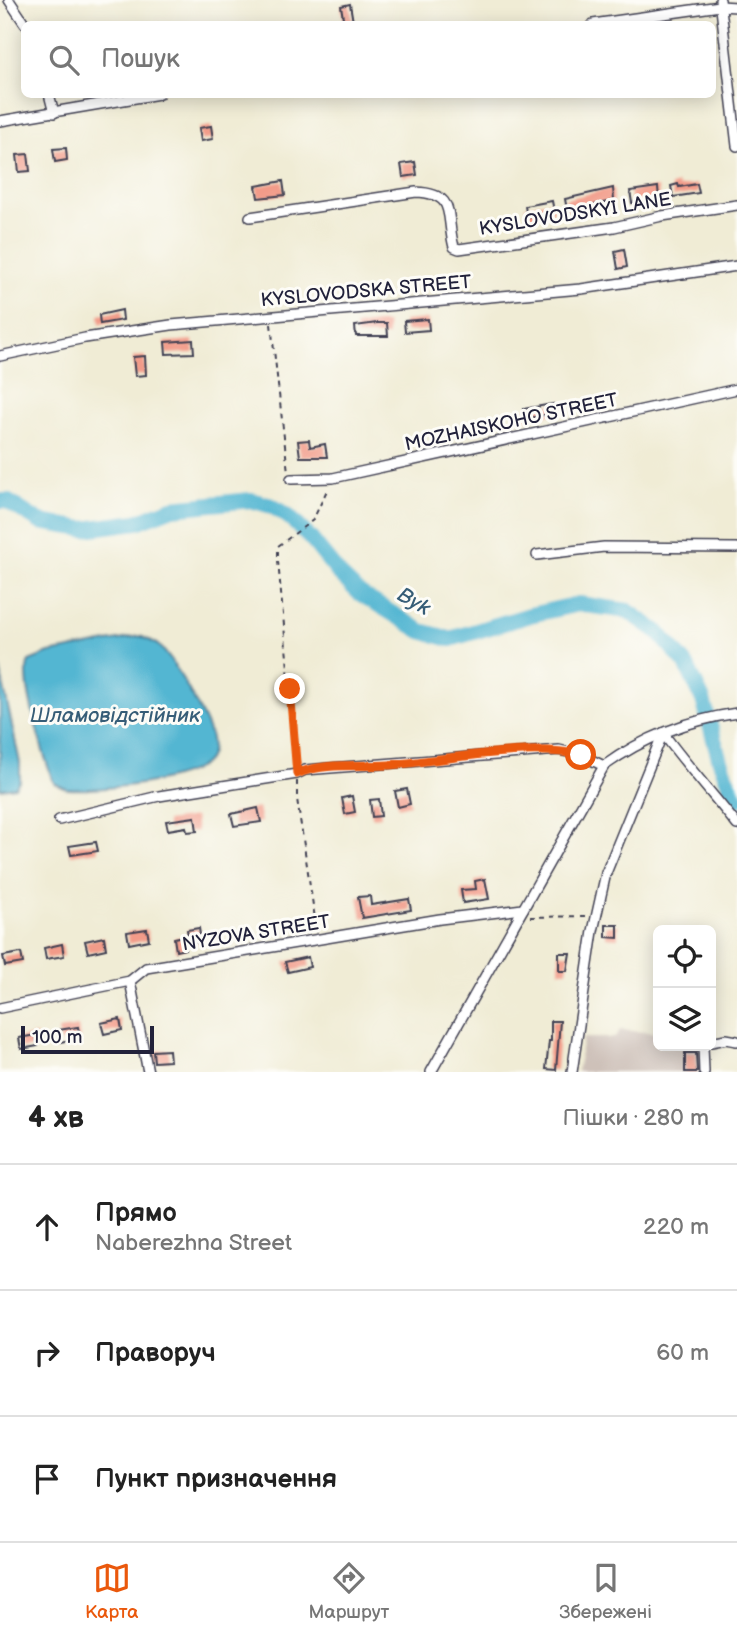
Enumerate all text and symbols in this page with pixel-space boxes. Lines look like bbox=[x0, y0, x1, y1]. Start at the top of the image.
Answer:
search box bbox=[21, 21, 716, 98]
icon: search bbox=[45, 41, 83, 79]
text: Пошук bbox=[101, 44, 180, 75]
street label: KYSLOVODSKYI LANE bbox=[478, 188, 673, 241]
street label: KYSLOVODSKA STREET bbox=[260, 271, 473, 312]
street label: MOZHAISKOHO STREET bbox=[403, 389, 620, 456]
water label: Byk bbox=[393, 582, 435, 621]
route end bbox=[274, 673, 305, 704]
water label: Шламовідстійник bbox=[30, 703, 201, 728]
route start bbox=[565, 739, 596, 770]
street label: NYZOVA STREET bbox=[181, 910, 332, 957]
map controls bbox=[653, 925, 716, 1051]
button: locate bbox=[653, 925, 716, 988]
button: layers bbox=[653, 988, 716, 1051]
scale bar bbox=[21, 1023, 154, 1055]
text: 100 m bbox=[32, 1026, 83, 1049]
text: 4 хв bbox=[28, 1100, 84, 1136]
text: Пішки · 280 m bbox=[563, 1104, 709, 1132]
text: Прямо bbox=[95, 1198, 177, 1229]
icon: ahead bbox=[28, 1208, 66, 1246]
text: 220 m bbox=[643, 1213, 709, 1241]
text: Naberezhna Street bbox=[95, 1229, 292, 1257]
icon: right bbox=[28, 1334, 66, 1372]
text: Праворуч bbox=[95, 1338, 216, 1369]
text: 60 m bbox=[656, 1339, 709, 1367]
icon: arrive bbox=[28, 1460, 66, 1498]
text: Пункт призначення bbox=[95, 1464, 337, 1495]
tab: Карта bbox=[85, 1559, 139, 1624]
tab: Маршрут bbox=[309, 1559, 389, 1624]
tab: Збережені bbox=[559, 1559, 652, 1624]

